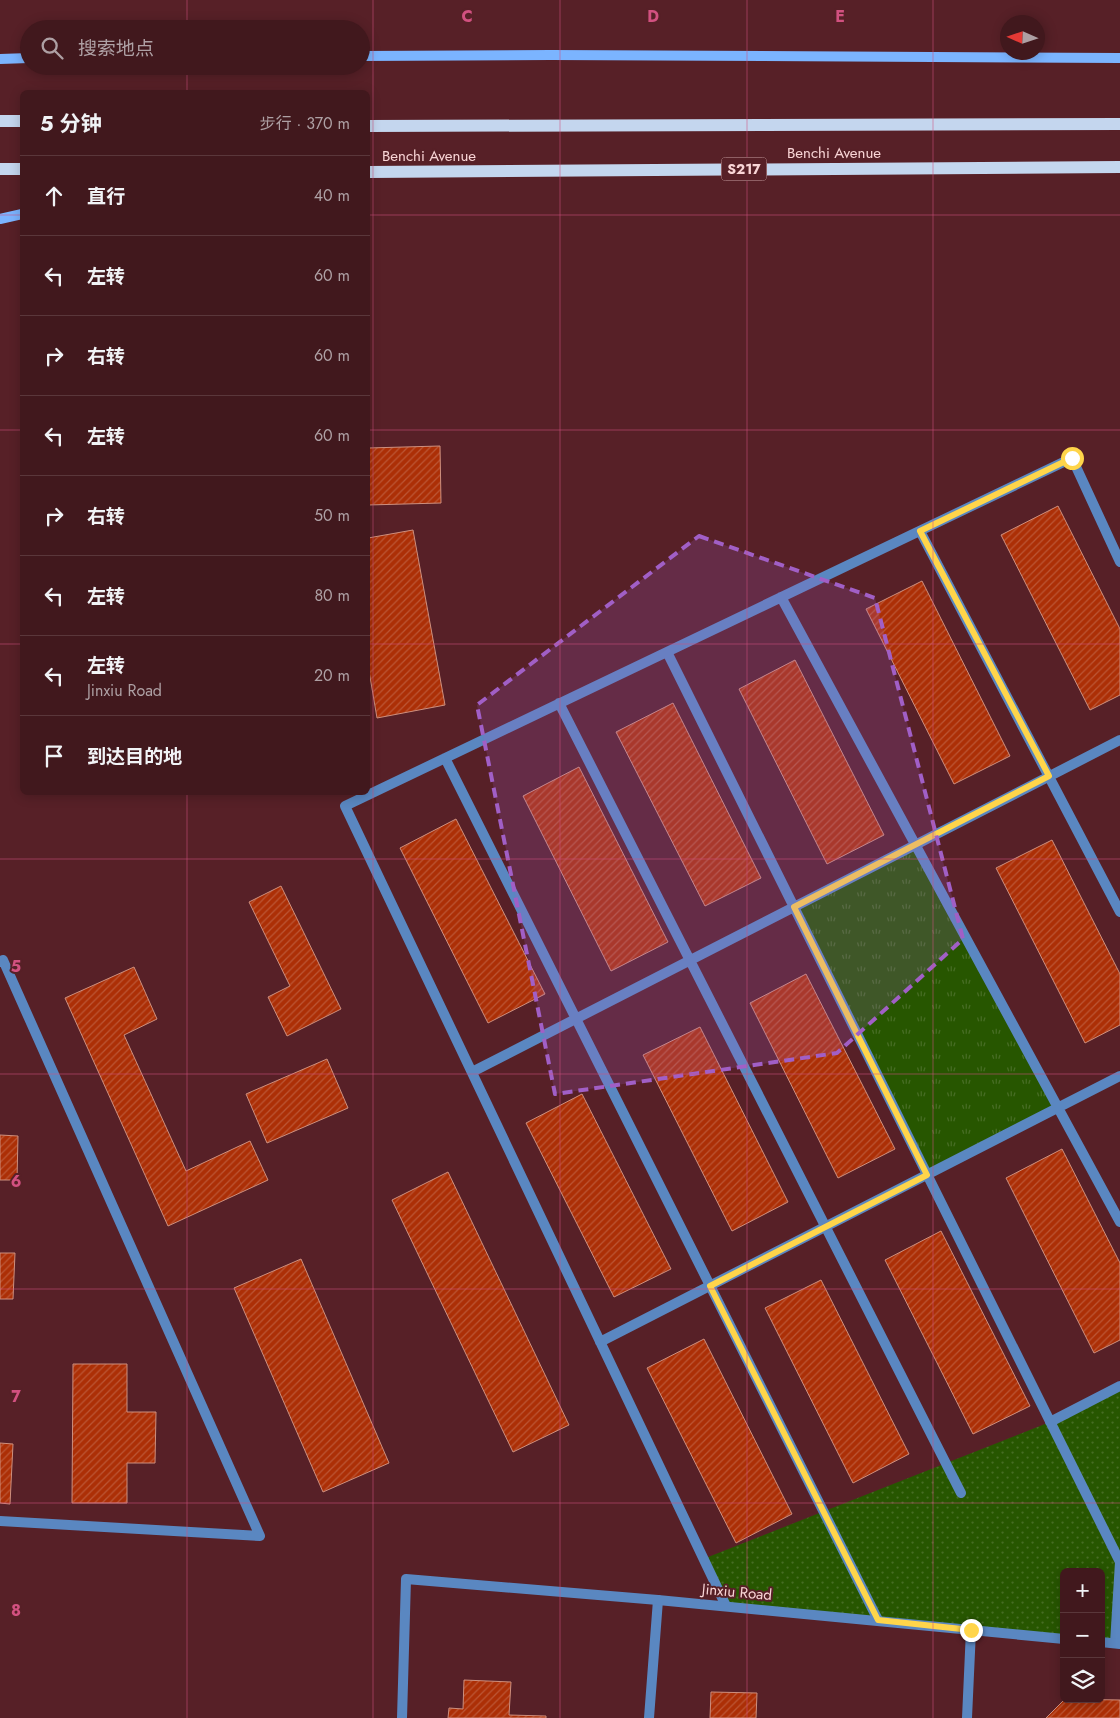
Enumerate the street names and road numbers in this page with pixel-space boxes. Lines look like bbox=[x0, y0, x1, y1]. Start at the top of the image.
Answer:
street label: Benchi Avenue bbox=[787, 142, 881, 164]
street label: Benchi Avenue bbox=[382, 145, 476, 167]
road number: S217 bbox=[722, 157, 766, 180]
street label: Jinxiu Road bbox=[699, 1578, 773, 1606]

